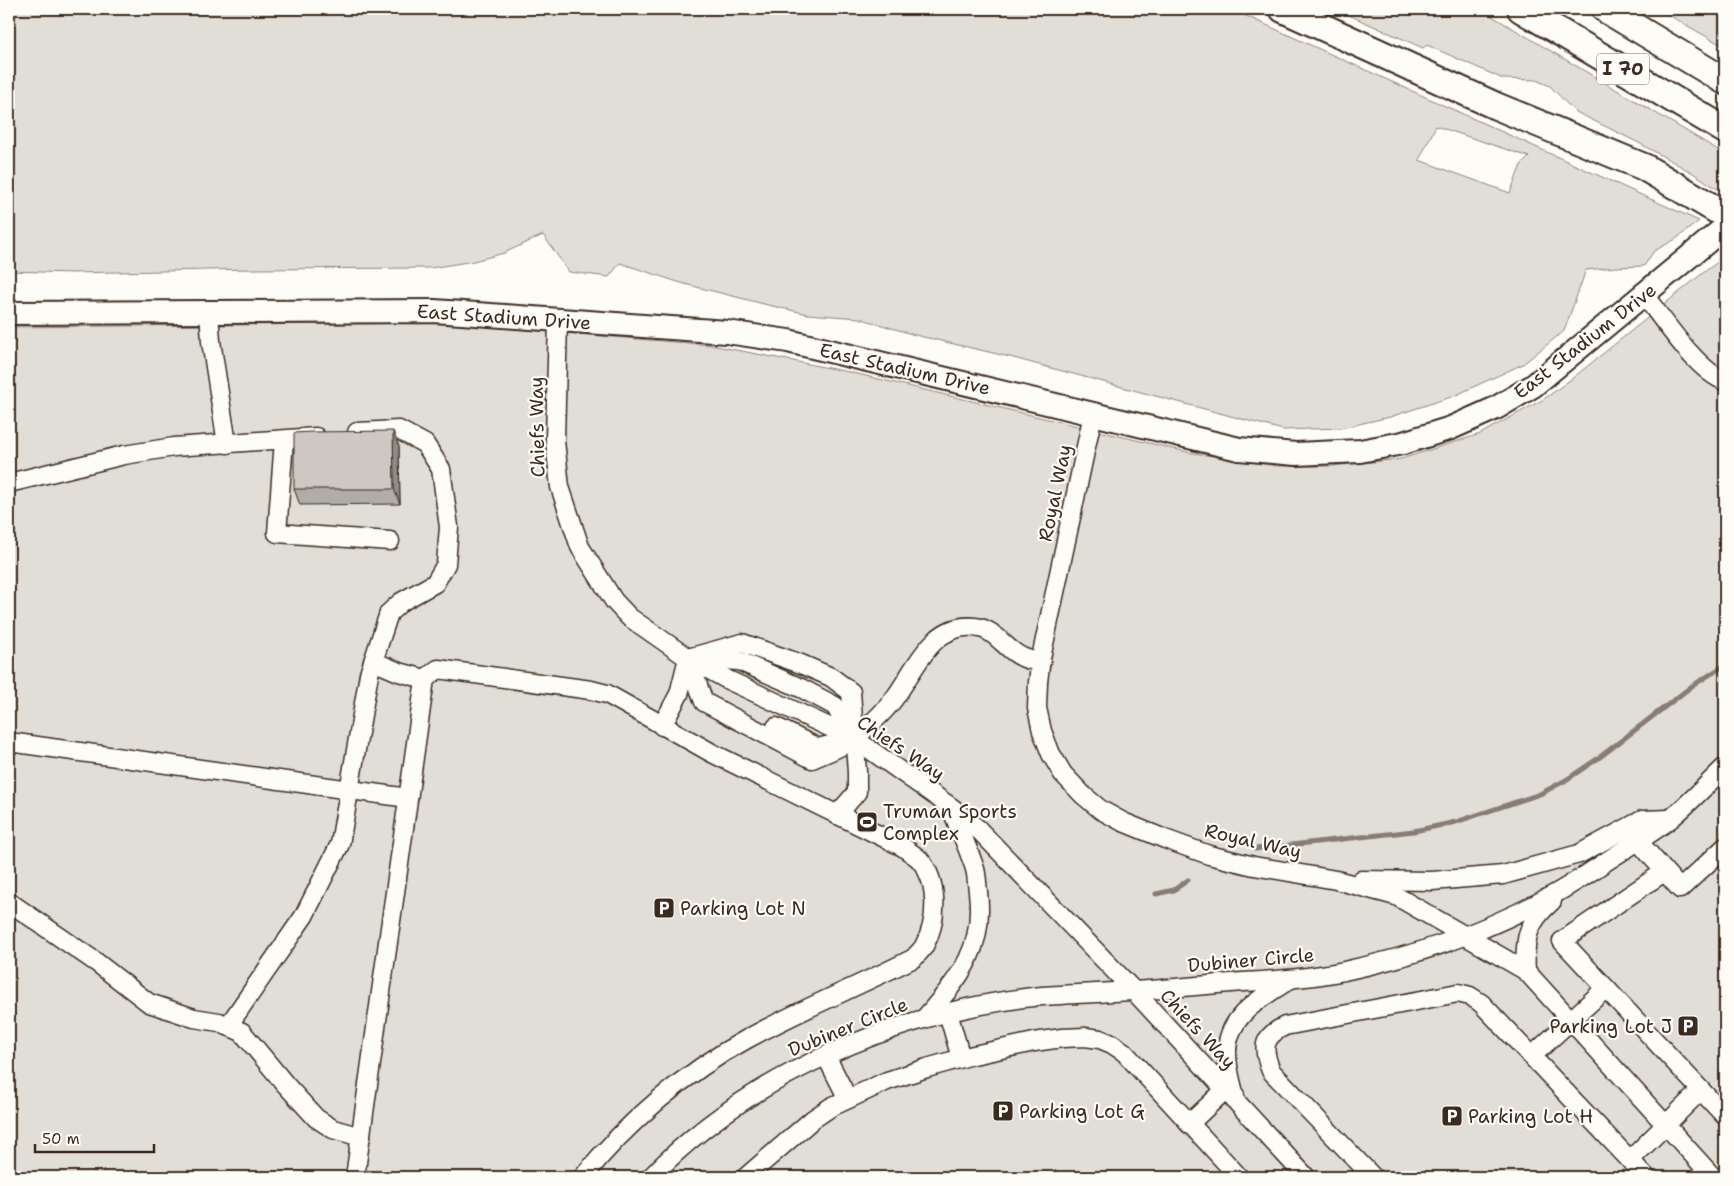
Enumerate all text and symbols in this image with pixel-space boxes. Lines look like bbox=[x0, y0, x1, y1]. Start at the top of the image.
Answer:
road number: I 70 bbox=[1597, 54, 1649, 85]
street label: East Stadium Drive bbox=[1509, 277, 1661, 405]
street label: East Stadium Drive bbox=[416, 298, 592, 336]
street label: East Stadium Drive bbox=[817, 337, 993, 401]
street label: Chiefs Way bbox=[524, 376, 550, 478]
street label: Royal Way bbox=[1033, 442, 1077, 544]
street label: Chiefs Way bbox=[852, 709, 950, 787]
place label: Truman Sports Complex bbox=[883, 799, 1017, 846]
sports icon: Truman Sports Complex bbox=[855, 810, 879, 834]
street label: Royal Way bbox=[1202, 818, 1304, 864]
parking icon: Parking Lot N bbox=[652, 896, 676, 920]
place label: Parking Lot N bbox=[680, 896, 806, 921]
street label: Dubiner Circle bbox=[1187, 942, 1315, 978]
street label: Chiefs Way bbox=[1154, 984, 1242, 1074]
street label: Dubiner Circle bbox=[784, 992, 912, 1062]
place label: Parking Lot J bbox=[1549, 1014, 1672, 1039]
parking icon: Parking Lot J bbox=[1676, 1014, 1700, 1038]
parking icon: Parking Lot G bbox=[991, 1099, 1015, 1123]
place label: Parking Lot G bbox=[1019, 1099, 1145, 1124]
parking icon: Parking Lot H bbox=[1440, 1104, 1464, 1128]
place label: Parking Lot H bbox=[1468, 1104, 1593, 1129]
scale bar bbox=[35, 1121, 154, 1153]
text: 50 m bbox=[42, 1129, 80, 1149]

